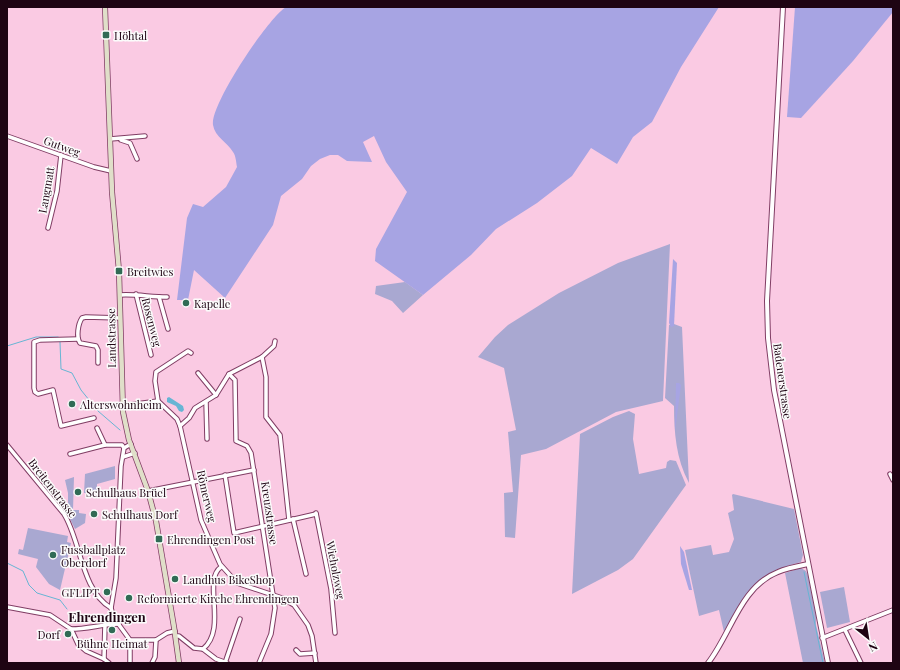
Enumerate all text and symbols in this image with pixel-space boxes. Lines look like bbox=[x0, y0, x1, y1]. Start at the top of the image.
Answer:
place label: Höhtal bbox=[114, 28, 147, 43]
marker: Höhtal bbox=[101, 30, 111, 40]
street label: Gutweg bbox=[42, 132, 82, 160]
street label: Langmatt bbox=[35, 166, 57, 214]
place label: Breitwies bbox=[127, 264, 173, 279]
marker: Breitwies bbox=[114, 266, 124, 276]
street label: Rosenweg bbox=[139, 296, 165, 348]
place label: Kapelle bbox=[194, 296, 231, 311]
marker: Kapelle bbox=[181, 298, 191, 308]
street label: Landstrasse bbox=[103, 308, 119, 368]
street label: Badenerstrasse bbox=[770, 342, 796, 420]
place label: Alterswohnheim bbox=[79, 397, 162, 412]
marker: Alterswohnheim bbox=[67, 399, 77, 409]
street label: Breitenstrasse bbox=[25, 455, 81, 521]
street label: Römerweg bbox=[194, 468, 220, 524]
street label: Kreuzstrasse bbox=[258, 480, 282, 546]
place label: Schulhaus Brüel bbox=[86, 485, 166, 500]
marker: Schulhaus Brüel bbox=[73, 487, 83, 497]
place label: Schulhaus Dorf bbox=[102, 507, 179, 522]
marker: Schulhaus Dorf bbox=[89, 509, 99, 519]
place label: Ehrendingen Post bbox=[167, 532, 255, 547]
marker: Ehrendingen Post bbox=[154, 534, 164, 544]
street label: Wieholzweg bbox=[323, 539, 349, 601]
place label: Fussballplatz Oberdorf bbox=[61, 542, 126, 570]
marker: Fussballplatz Oberdorf bbox=[48, 550, 58, 560]
place label: Landhus BikeShop bbox=[183, 572, 275, 587]
marker: Landhus BikeShop bbox=[170, 574, 180, 584]
place label: GFLIPT bbox=[62, 585, 99, 600]
marker: GFLIPT bbox=[102, 587, 112, 597]
place label: Reformierte Kirche Ehrendingen bbox=[137, 591, 299, 606]
marker: Reformierte Kirche Ehrendingen bbox=[124, 593, 134, 603]
district label: Ehrendingen bbox=[68, 608, 146, 625]
north arrow bbox=[848, 618, 888, 658]
marker: Bühne Heimat bbox=[107, 625, 117, 635]
place label: Dorf bbox=[38, 627, 61, 642]
marker: Dorf bbox=[63, 629, 73, 639]
place label: Bühne Heimat bbox=[77, 636, 147, 651]
text: N bbox=[866, 639, 880, 656]

